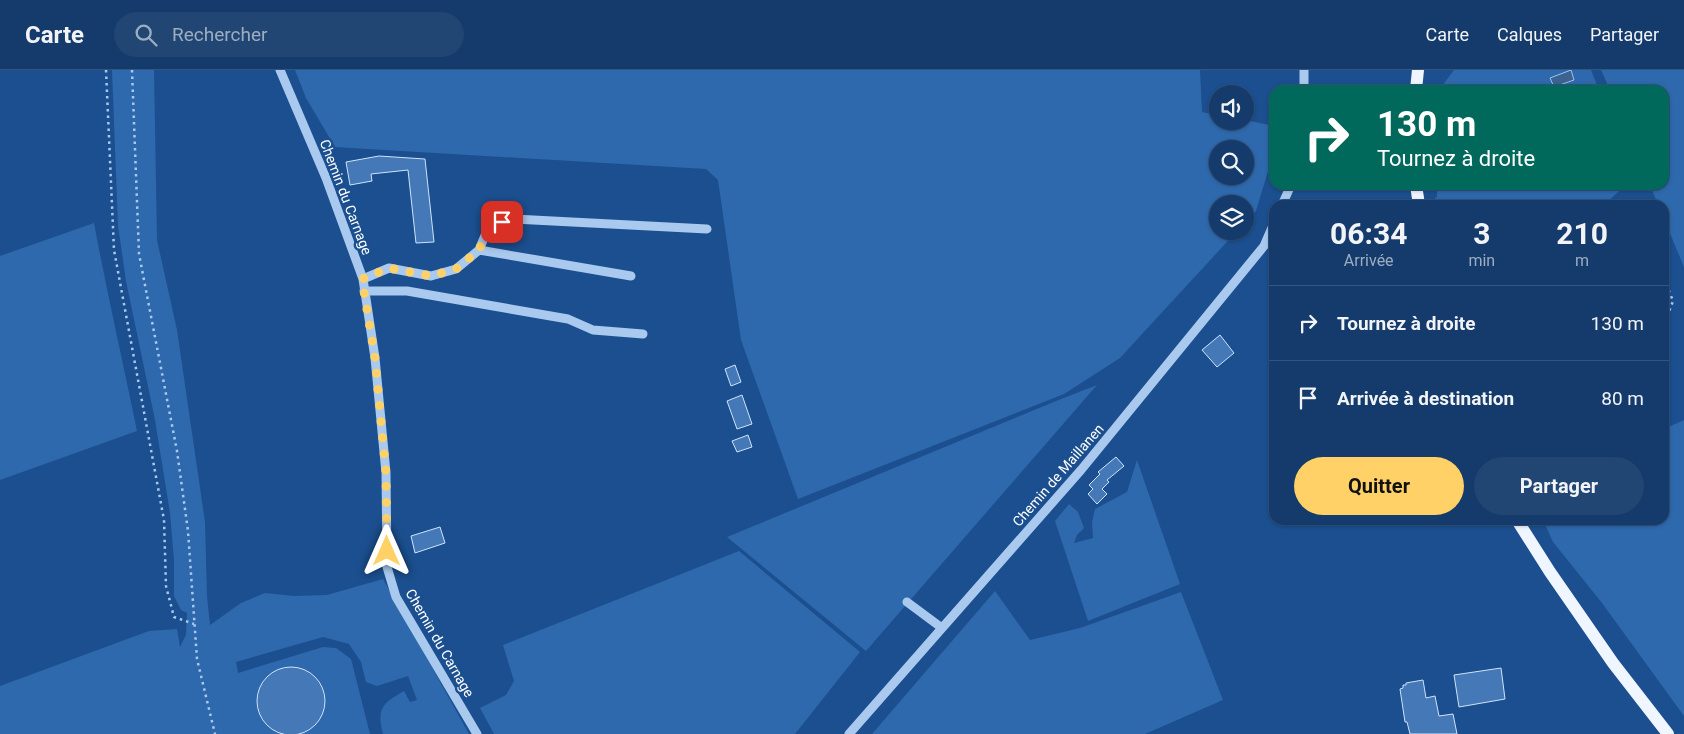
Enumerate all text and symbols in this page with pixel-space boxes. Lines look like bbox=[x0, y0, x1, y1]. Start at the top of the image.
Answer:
search box bbox=[114, 12, 464, 57]
text: Carte bbox=[25, 21, 84, 49]
icon: search bbox=[132, 21, 160, 49]
text: Rechercher bbox=[172, 23, 267, 46]
text: Carte bbox=[1426, 24, 1469, 45]
text: Calques bbox=[1497, 24, 1562, 45]
text: Partager bbox=[1590, 24, 1659, 45]
map controls bbox=[1209, 85, 1254, 240]
button: sound bbox=[1209, 85, 1254, 130]
text: 130 m bbox=[1377, 104, 1476, 145]
icon: right bbox=[1294, 105, 1359, 170]
street label: Chemin du Carnage bbox=[317, 137, 375, 257]
button: search bbox=[1209, 140, 1254, 185]
text: Tournez à droite bbox=[1377, 146, 1535, 171]
button: layers bbox=[1209, 195, 1254, 240]
pin bbox=[481, 201, 523, 243]
icon: arrive bbox=[488, 208, 516, 236]
text: 06:34 bbox=[1330, 216, 1407, 251]
text: 3 bbox=[1473, 216, 1490, 251]
text: 210 bbox=[1556, 216, 1608, 251]
text: Arrivée bbox=[1344, 251, 1394, 270]
text: min bbox=[1468, 251, 1495, 270]
text: m bbox=[1575, 251, 1589, 270]
icon: right bbox=[1294, 309, 1322, 337]
text: Tournez à droite bbox=[1337, 312, 1476, 335]
text: 130 m bbox=[1591, 312, 1644, 335]
icon: arrive bbox=[1294, 384, 1322, 412]
text: Arrivée à destination bbox=[1337, 387, 1514, 410]
text: 80 m bbox=[1601, 387, 1644, 410]
street label: Chemin de Maillanen bbox=[1009, 421, 1107, 529]
button: Quitter bbox=[1294, 457, 1464, 515]
button: Partager bbox=[1474, 457, 1644, 515]
position arrow bbox=[360, 524, 412, 576]
street label: Chemin du Carnage bbox=[402, 586, 478, 700]

